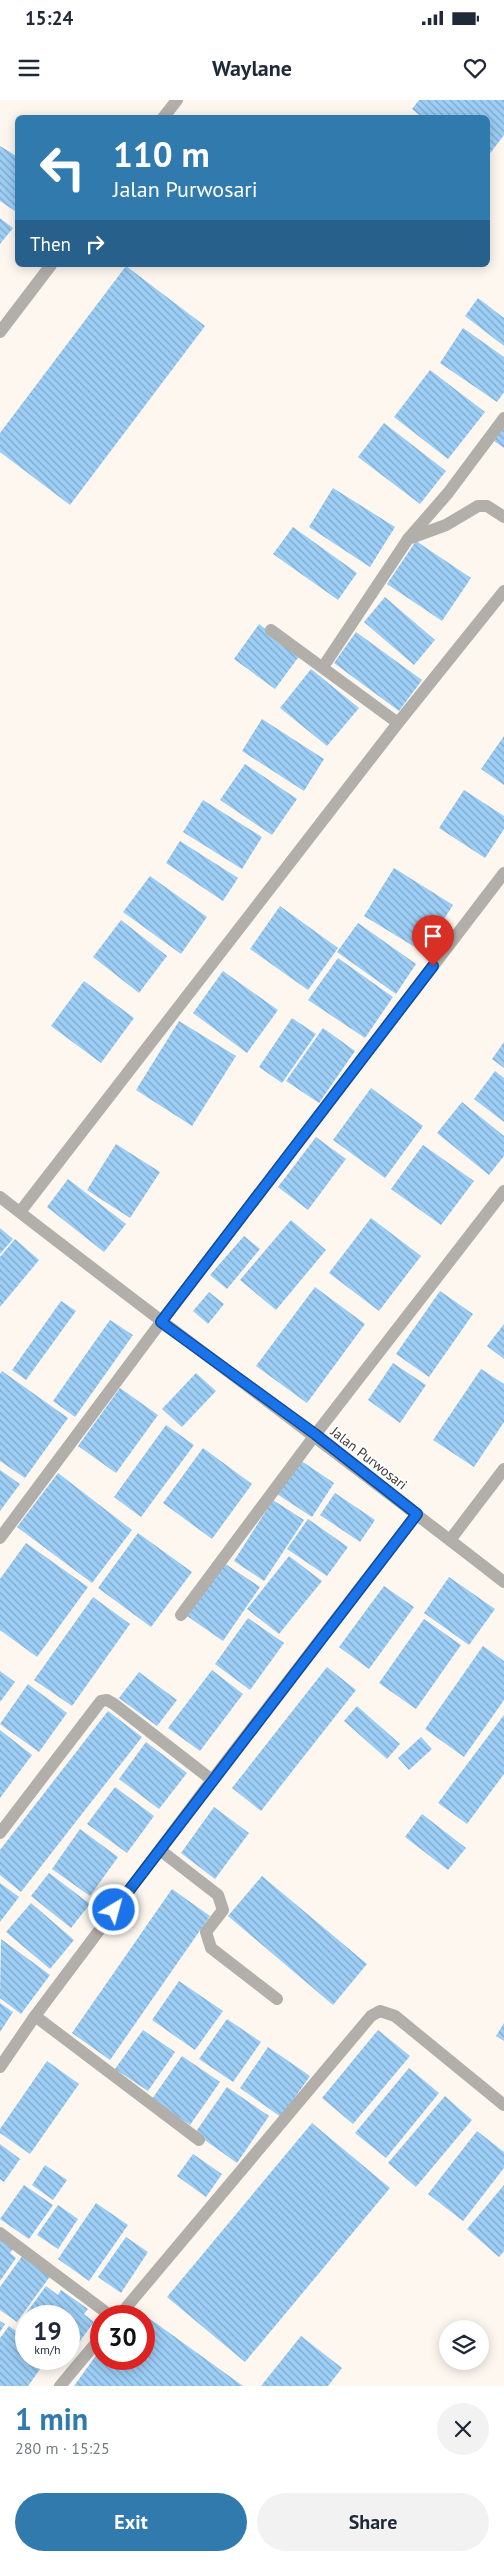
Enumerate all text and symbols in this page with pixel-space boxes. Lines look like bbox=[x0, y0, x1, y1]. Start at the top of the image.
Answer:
text: 15:24 bbox=[25, 6, 73, 30]
icon: menu bbox=[15, 54, 43, 82]
text: Waylane bbox=[212, 54, 292, 82]
icon: heart bbox=[461, 54, 489, 82]
text: 110 m bbox=[113, 131, 210, 177]
icon: left bbox=[30, 135, 95, 200]
text: Jalan Purwosari bbox=[113, 175, 258, 203]
icon: right bbox=[81, 230, 109, 258]
text: Then bbox=[30, 232, 71, 256]
pin bbox=[412, 915, 454, 966]
icon: arrive bbox=[419, 922, 447, 950]
street label: Jalan Purwosari bbox=[326, 1422, 411, 1493]
position arrow bbox=[87, 1883, 139, 1935]
speed limit sign: 30 bbox=[90, 2305, 155, 2370]
text: 19 bbox=[33, 2315, 62, 2347]
map controls bbox=[439, 2320, 489, 2370]
button: layers bbox=[439, 2320, 489, 2370]
text: km/h bbox=[34, 2342, 61, 2357]
text: 1 min bbox=[15, 2399, 88, 2438]
button: close bbox=[437, 2403, 489, 2455]
text: 280 m · 15:25 bbox=[15, 2438, 110, 2458]
button: Exit bbox=[15, 2493, 247, 2551]
button: Share bbox=[257, 2493, 489, 2551]

